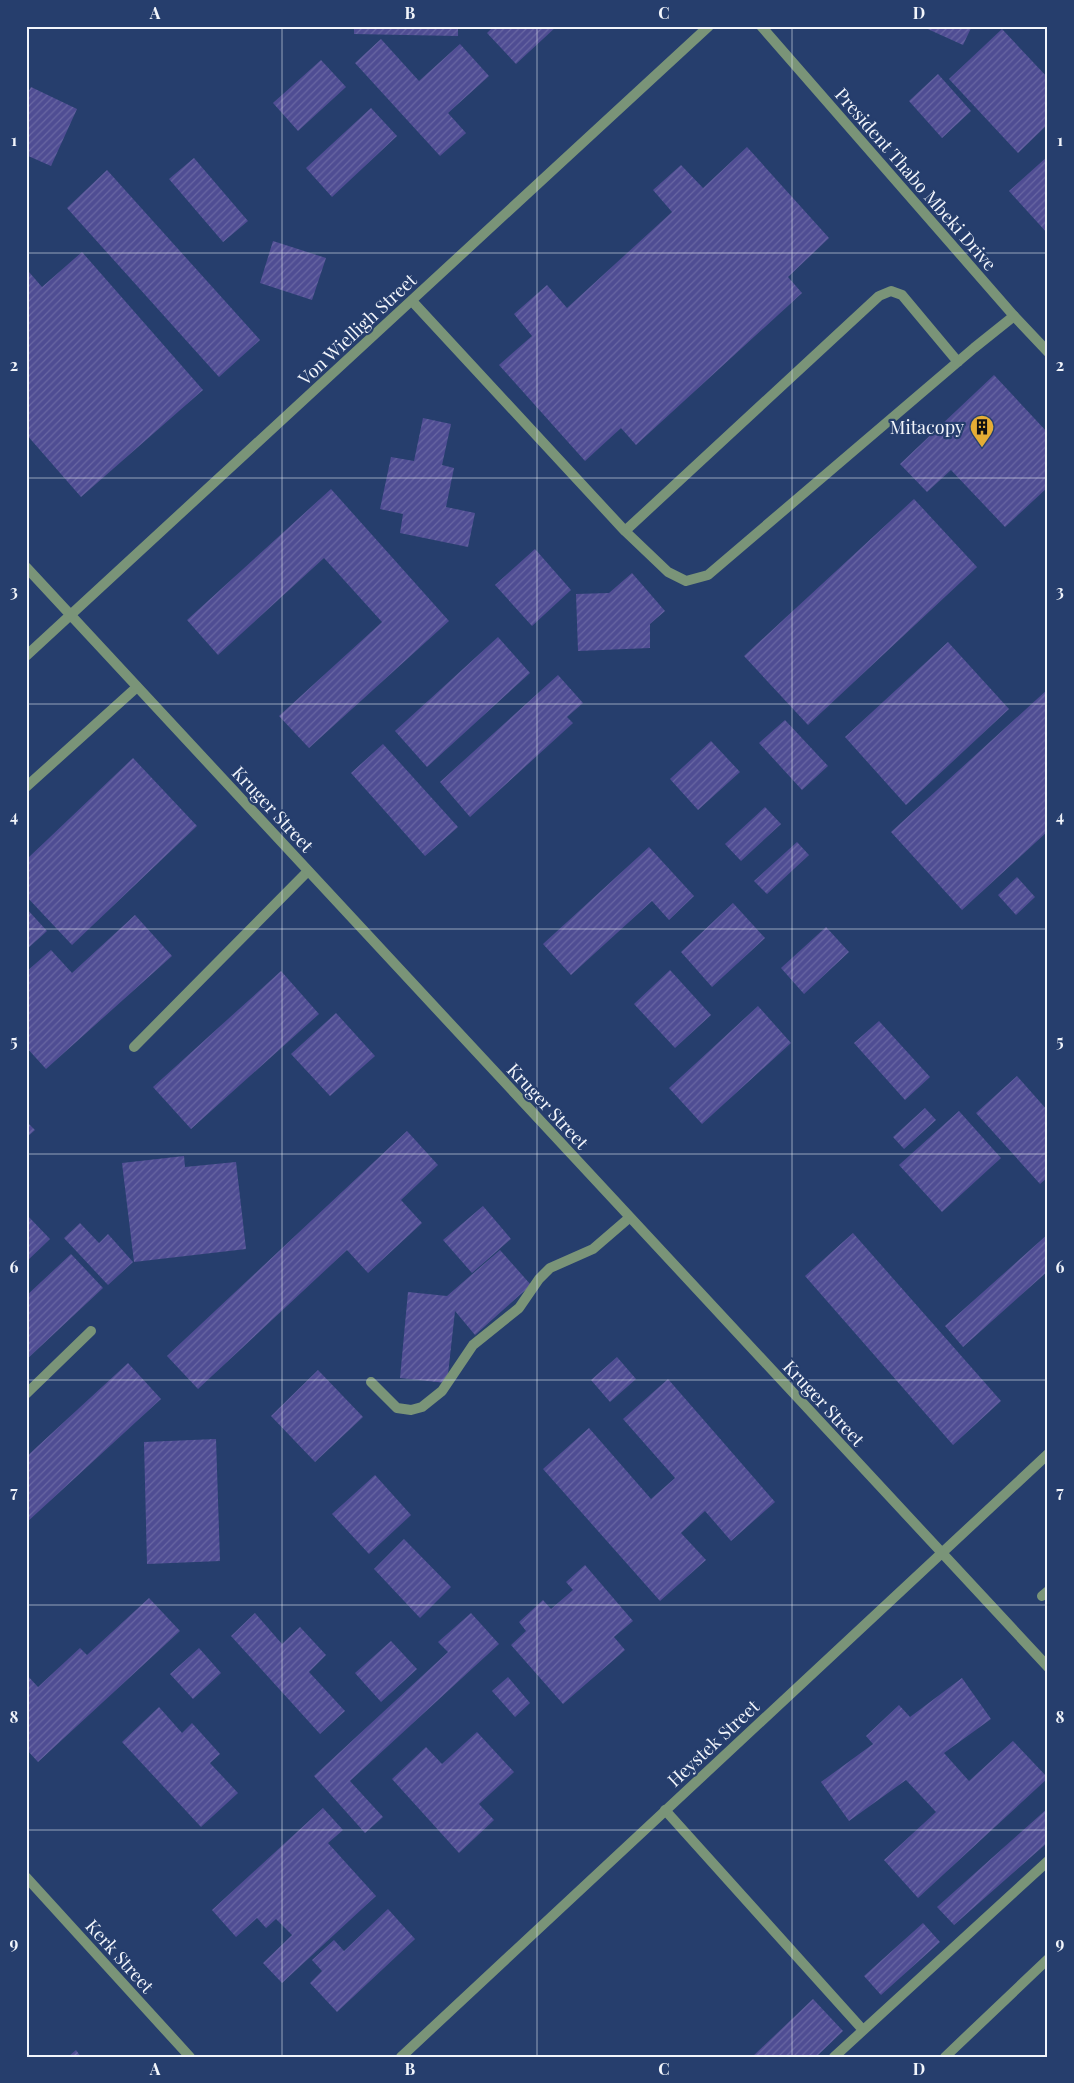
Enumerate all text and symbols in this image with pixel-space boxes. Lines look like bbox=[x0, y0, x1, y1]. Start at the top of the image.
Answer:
text: A bbox=[149, 2, 161, 23]
text: B bbox=[405, 2, 416, 23]
text: C bbox=[658, 2, 670, 23]
text: D bbox=[913, 2, 925, 23]
street label: President Thabo Mbeki Drive bbox=[830, 83, 1002, 275]
text: 1 bbox=[11, 129, 17, 150]
text: 1 bbox=[1057, 129, 1063, 150]
street label: Von Wielligh Street bbox=[292, 267, 422, 391]
text: 2 bbox=[10, 354, 18, 375]
text: 2 bbox=[1056, 354, 1064, 375]
building icon: Mitacopy bbox=[969, 414, 995, 448]
place label: Mitacopy bbox=[890, 415, 964, 439]
text: 3 bbox=[10, 580, 18, 601]
text: 3 bbox=[1056, 580, 1064, 601]
street label: Kruger Street bbox=[227, 761, 319, 858]
text: 4 bbox=[10, 805, 18, 826]
text: 4 bbox=[1056, 805, 1064, 826]
text: 5 bbox=[10, 1030, 18, 1051]
text: 5 bbox=[1056, 1030, 1064, 1051]
street label: Kruger Street bbox=[502, 1058, 594, 1155]
text: 6 bbox=[10, 1256, 19, 1277]
text: 6 bbox=[1056, 1256, 1065, 1277]
street label: Kruger Street bbox=[778, 1355, 870, 1452]
text: 7 bbox=[10, 1481, 18, 1502]
text: 7 bbox=[1056, 1481, 1064, 1502]
street label: Heystek Street bbox=[662, 1694, 764, 1792]
text: 8 bbox=[10, 1706, 19, 1727]
text: 8 bbox=[1056, 1706, 1065, 1727]
street label: Kerk Street bbox=[81, 1914, 160, 1998]
text: 9 bbox=[10, 1932, 19, 1953]
text: 9 bbox=[1056, 1932, 1065, 1953]
text: A bbox=[149, 2058, 161, 2079]
text: B bbox=[405, 2058, 416, 2079]
text: C bbox=[658, 2058, 670, 2079]
text: D bbox=[913, 2058, 925, 2079]

